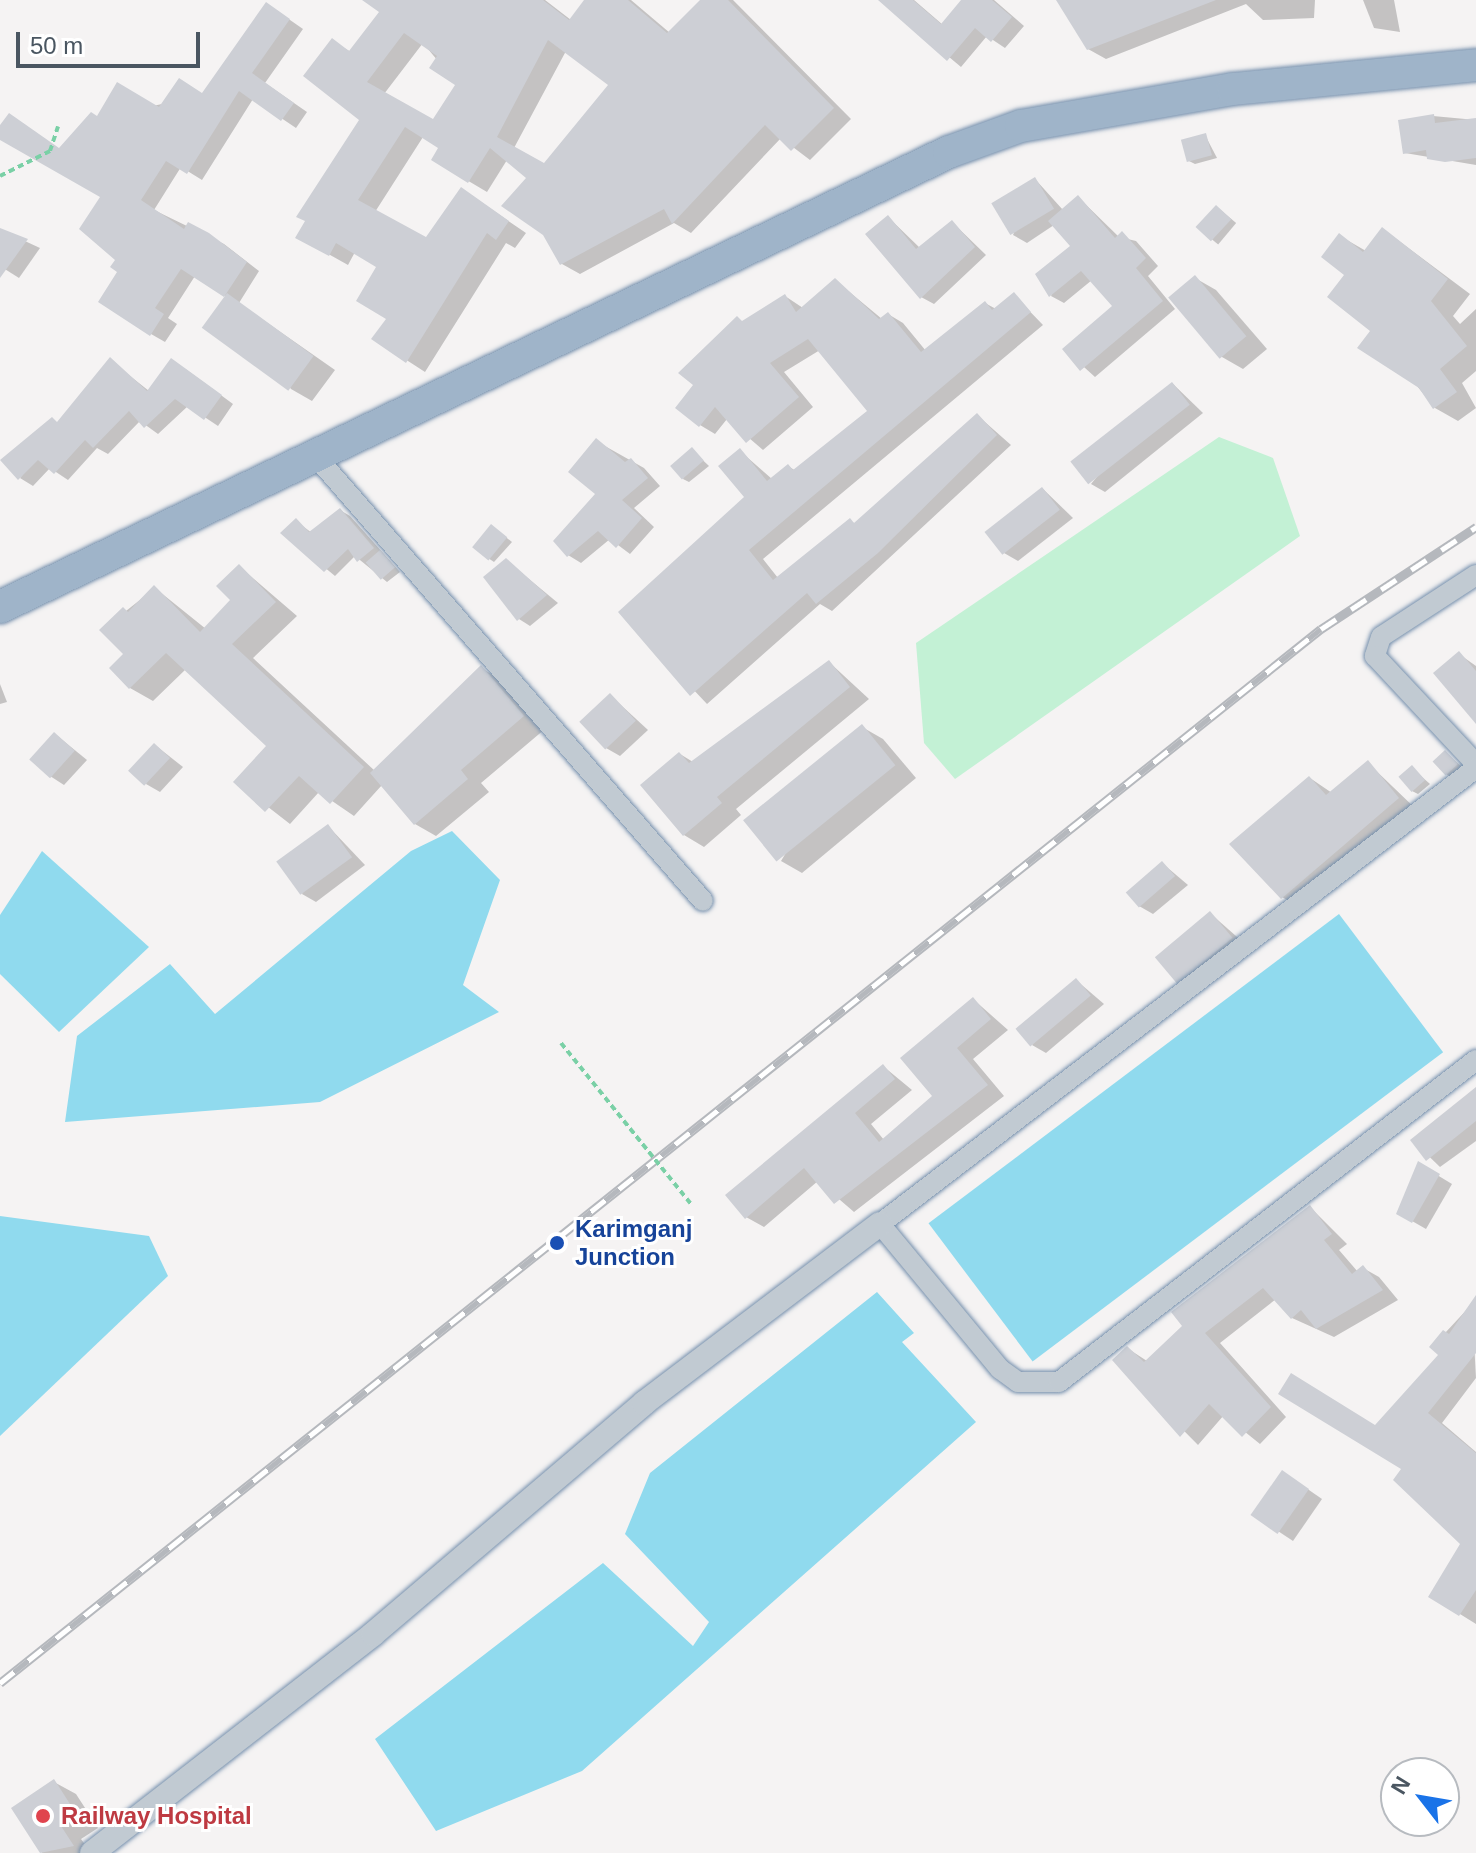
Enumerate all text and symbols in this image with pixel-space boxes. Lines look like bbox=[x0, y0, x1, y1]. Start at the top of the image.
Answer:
scale bar bbox=[20, 16, 204, 66]
text: 50 m bbox=[30, 32, 83, 59]
place label: Karimganj Junction bbox=[575, 1215, 692, 1271]
marker: Karimganj Junction bbox=[546, 1232, 568, 1254]
north arrow bbox=[1380, 1757, 1460, 1837]
text: N bbox=[1386, 1772, 1416, 1799]
place label: Railway Hospital bbox=[61, 1802, 252, 1830]
marker: Railway Hospital bbox=[32, 1805, 54, 1827]

